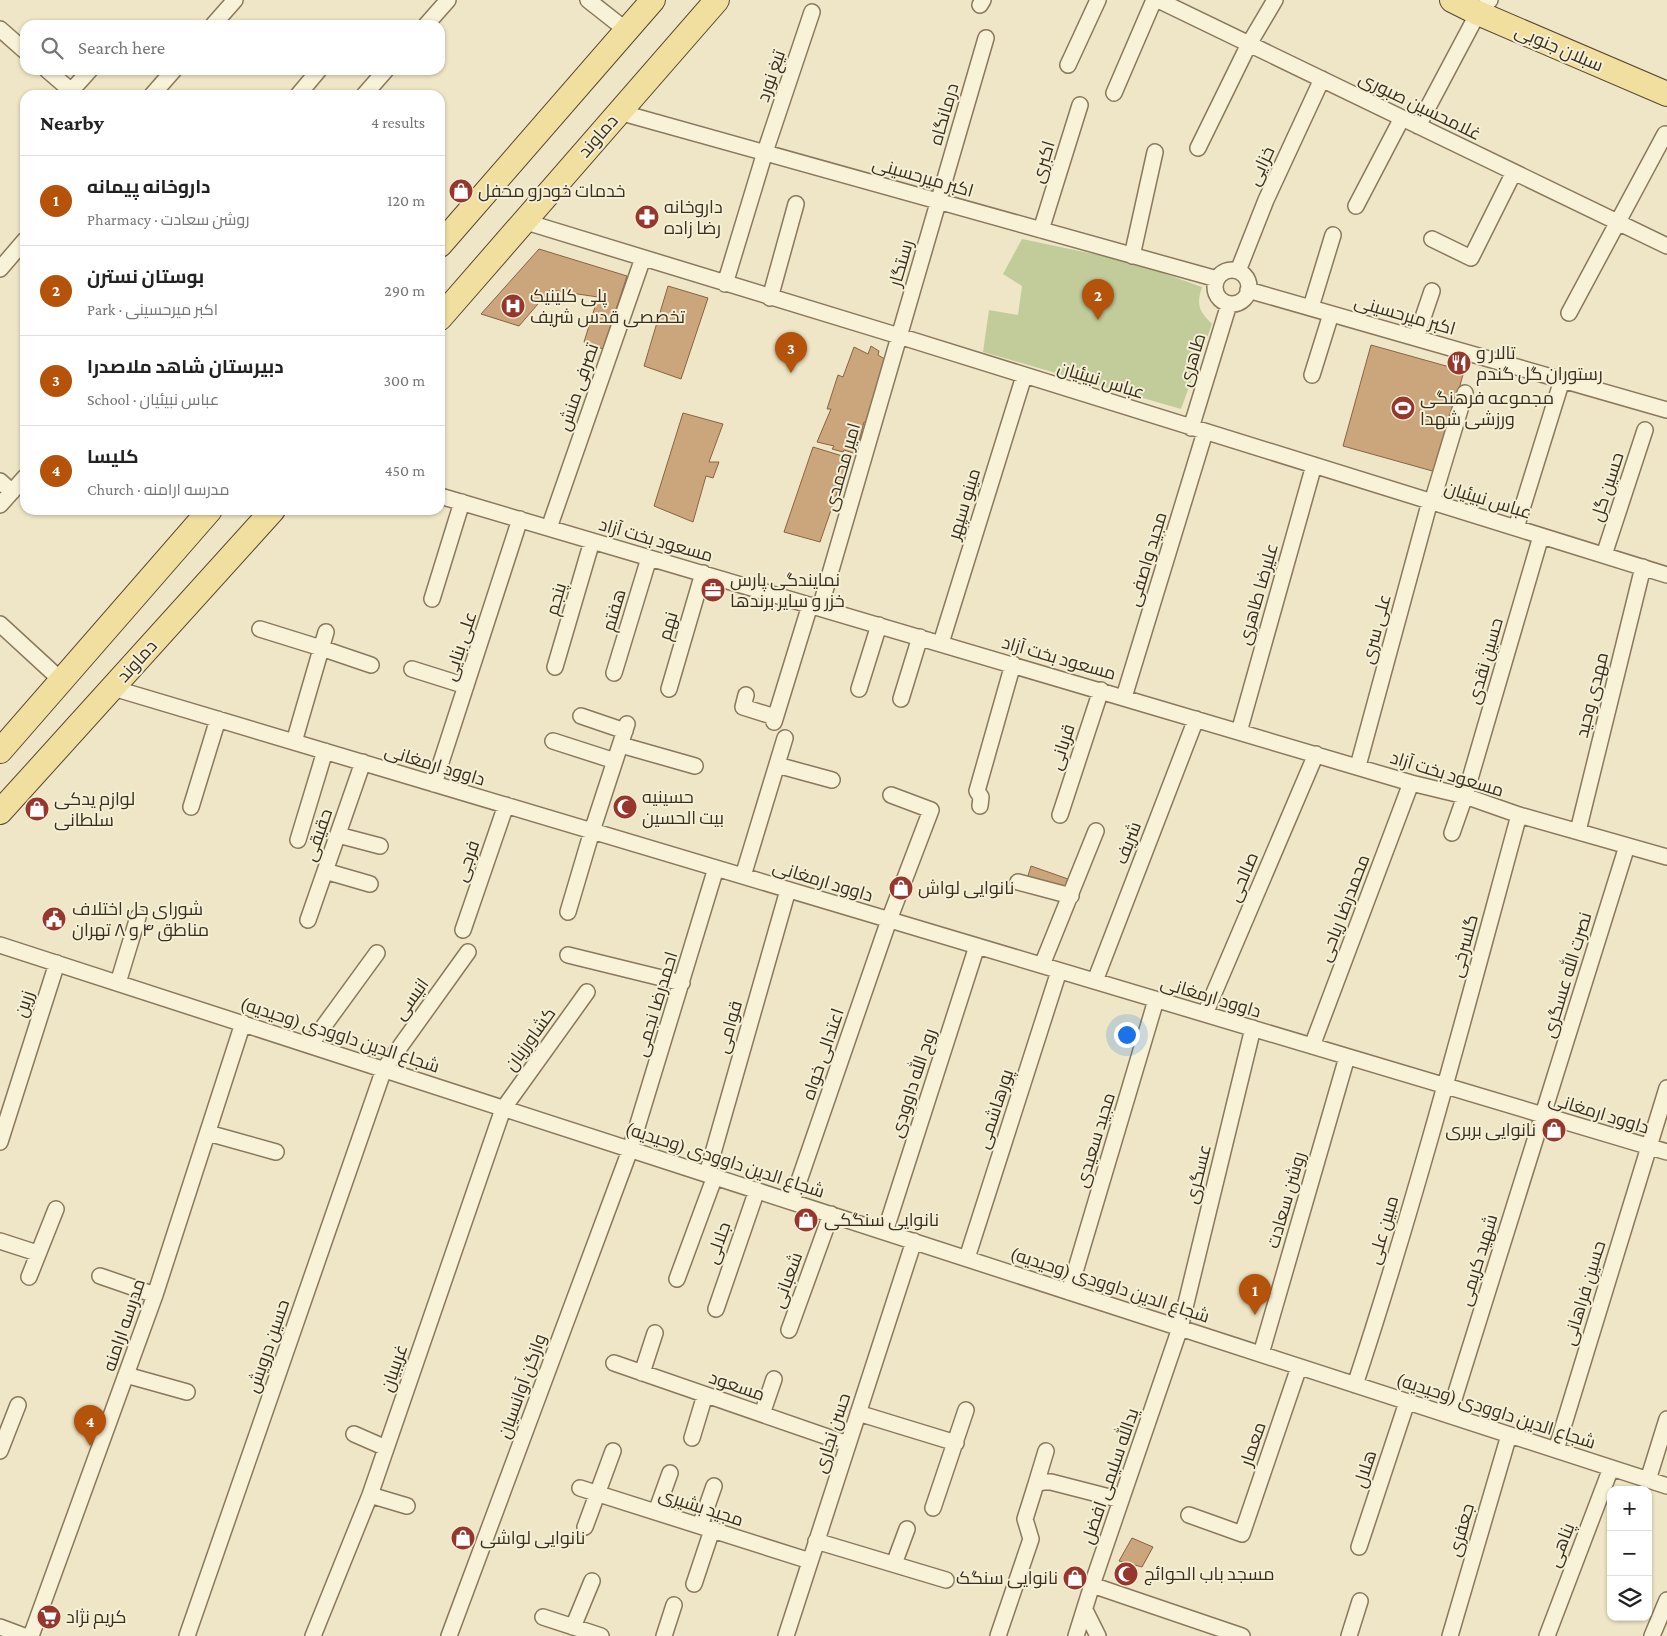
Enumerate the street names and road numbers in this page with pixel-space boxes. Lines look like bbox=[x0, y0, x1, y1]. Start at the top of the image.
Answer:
street label: سبلان جنوبی bbox=[1511, 20, 1606, 76]
street label: تیغ نورد bbox=[753, 47, 791, 105]
street label: غلامحسین صبوری bbox=[1355, 68, 1484, 145]
street label: درمانگاه bbox=[926, 81, 963, 148]
street label: دماوند bbox=[574, 111, 623, 162]
street label: اکبری bbox=[1027, 139, 1060, 186]
street label: خزایی bbox=[1243, 143, 1280, 189]
street label: اکبر میرحسینی bbox=[870, 153, 976, 202]
street label: رستگار bbox=[885, 237, 918, 290]
street label: اکبر میرحسینی bbox=[1352, 291, 1458, 340]
street label: طاهری bbox=[1174, 331, 1210, 389]
street label: تصرفی منش bbox=[554, 341, 603, 434]
street label: عباس نبیئیان bbox=[1055, 357, 1147, 404]
street label: امیر محمدی bbox=[820, 421, 865, 514]
street label: حسین گل bbox=[1586, 450, 1629, 524]
street label: مینو سپهر bbox=[943, 466, 985, 543]
street label: عباس نبیئیان bbox=[1442, 477, 1534, 524]
street label: مجید واصفی bbox=[1123, 509, 1172, 609]
street label: مسعود بخت آزاد bbox=[596, 514, 715, 567]
street label: علیرضا طاهری bbox=[1234, 541, 1283, 647]
street label: پنجم bbox=[542, 580, 572, 618]
street label: هفتم bbox=[598, 587, 632, 634]
street label: علی سری bbox=[1357, 592, 1396, 666]
street label: علی بنایی bbox=[439, 609, 482, 683]
street label: نهم bbox=[654, 610, 683, 643]
street label: حسین نقدی bbox=[1463, 616, 1508, 707]
street label: مسعود بخت آزاد bbox=[999, 632, 1118, 685]
street label: دماوند bbox=[113, 636, 162, 687]
street label: مهدی وحید bbox=[1572, 650, 1613, 740]
street label: قربانی bbox=[1045, 721, 1080, 773]
street label: داوود ارمغانی bbox=[382, 740, 488, 791]
street label: مسعود بخت آزاد bbox=[1387, 747, 1506, 802]
street label: حقیقی bbox=[300, 806, 337, 864]
street label: شریف bbox=[1111, 819, 1146, 867]
street label: فرجی bbox=[451, 838, 484, 885]
street label: صالحی bbox=[1224, 849, 1263, 905]
street label: محمدرضا ریاحی bbox=[1314, 852, 1375, 965]
street label: داوود ارمغانی bbox=[770, 856, 876, 907]
street label: نصرت الله عسگری bbox=[1536, 909, 1597, 1040]
street label: گلسرخی bbox=[1446, 912, 1483, 980]
street label: احمدرضا نجمی bbox=[631, 949, 682, 1059]
street label: داوود ارمغانی bbox=[1158, 972, 1264, 1023]
street label: انیسی bbox=[389, 974, 434, 1024]
street label: زرین bbox=[10, 988, 39, 1020]
street label: شجاع الدین داوودی (وحیدیه) bbox=[237, 993, 442, 1079]
street label: قوامی bbox=[712, 998, 747, 1056]
street label: کشاورزیان bbox=[500, 1003, 560, 1075]
street label: اعتدالی خواه bbox=[798, 1006, 849, 1103]
street label: روح الله داوودی bbox=[884, 1025, 942, 1141]
street label: پورهاشمی bbox=[973, 1066, 1019, 1152]
street label: داوود ارمغانی bbox=[1546, 1088, 1652, 1139]
street label: مجید سعیدی bbox=[1071, 1090, 1120, 1190]
street label: شجاع الدین داوودی (وحیدیه) bbox=[622, 1118, 827, 1204]
street label: عسگری bbox=[1181, 1142, 1216, 1206]
street label: روشن سعادت bbox=[1263, 1149, 1310, 1251]
street label: مبین علی bbox=[1364, 1194, 1403, 1267]
street label: شهید کریمی bbox=[1455, 1212, 1502, 1308]
street label: جلالی bbox=[702, 1219, 735, 1267]
street label: حسین فراهانی bbox=[1559, 1238, 1610, 1348]
street label: شجاع الدین داوودی (وحیدیه) bbox=[1007, 1243, 1212, 1329]
street label: شعبانی bbox=[768, 1249, 807, 1311]
street label: مدرسه ارامنه bbox=[99, 1276, 150, 1374]
street label: حسین درویش bbox=[243, 1297, 294, 1396]
street label: وازگن آوانسیان bbox=[494, 1331, 551, 1441]
street label: غریبیان bbox=[377, 1342, 412, 1395]
street label: مسعود bbox=[706, 1367, 767, 1406]
street label: شجاع الدین داوودی (وحیدیه) bbox=[1393, 1369, 1598, 1455]
street label: حسن نجاری bbox=[810, 1390, 855, 1476]
street label: یدالله سلیمی افضل bbox=[1075, 1405, 1144, 1547]
street label: معمار bbox=[1236, 1419, 1271, 1470]
street label: هلال bbox=[1350, 1448, 1381, 1491]
street label: مجید بشیری bbox=[656, 1484, 746, 1531]
street label: جعفری bbox=[1444, 1501, 1479, 1559]
street label: پناهی bbox=[1543, 1520, 1580, 1571]

